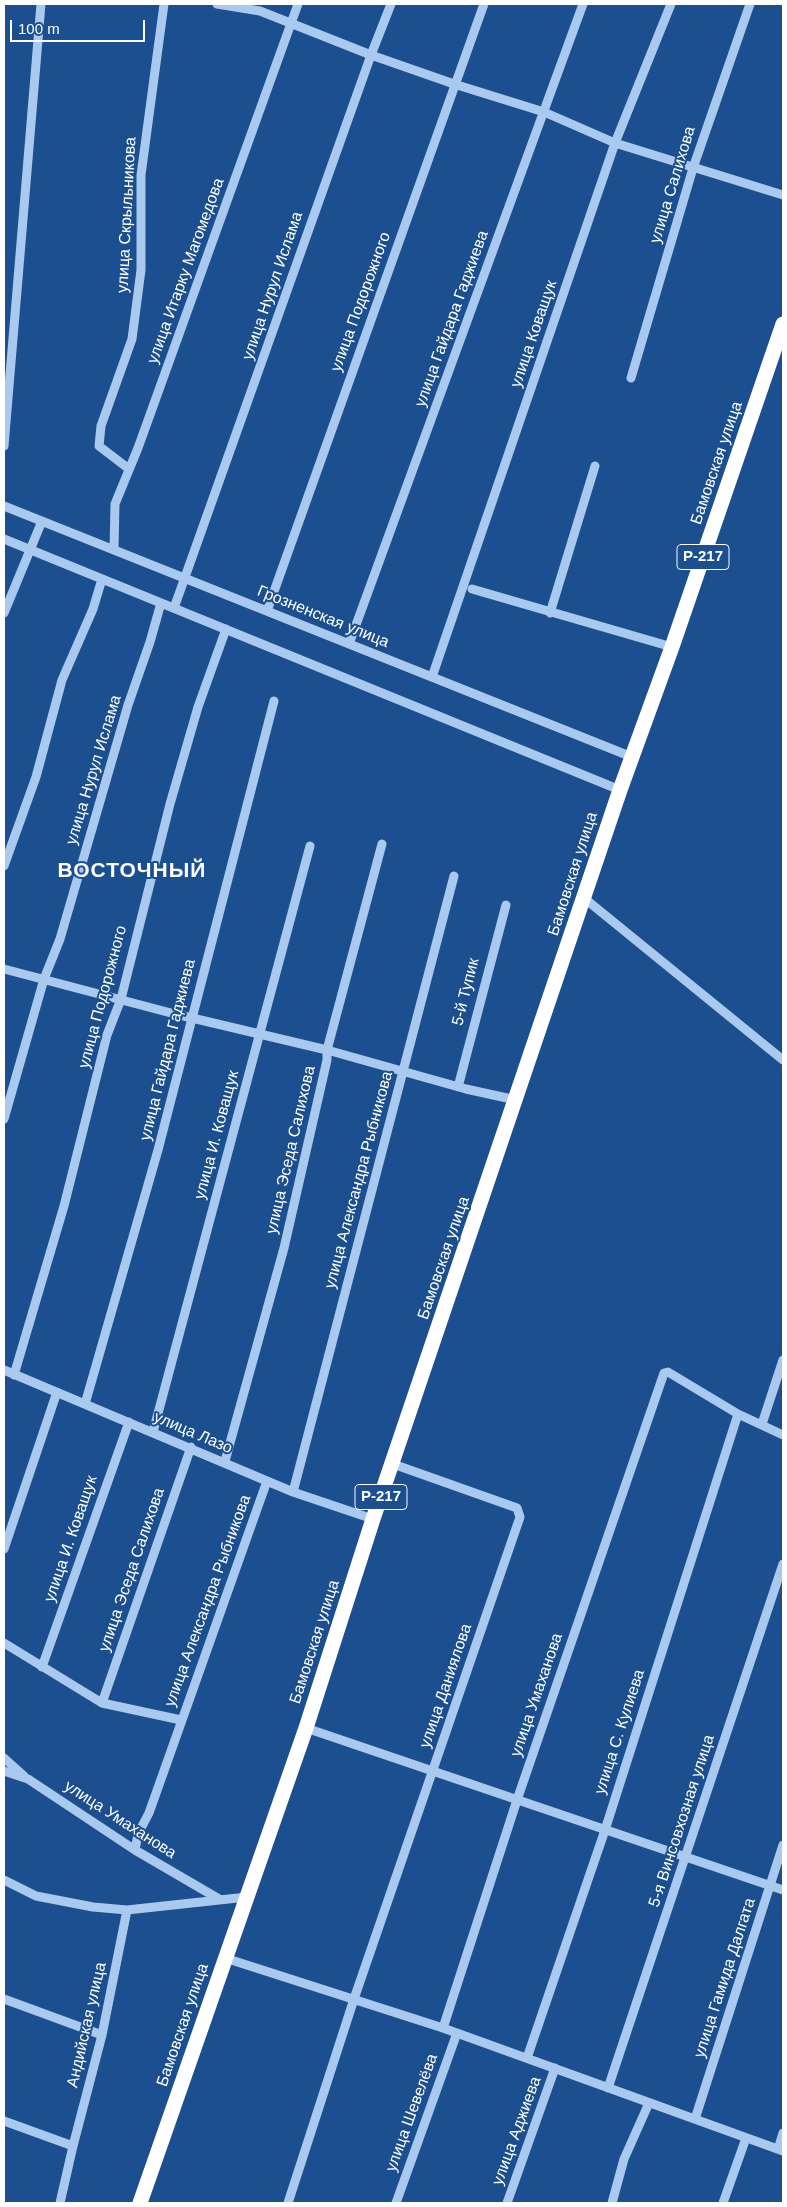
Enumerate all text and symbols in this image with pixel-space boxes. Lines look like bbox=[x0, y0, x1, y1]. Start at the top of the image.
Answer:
scale bar bbox=[12, 10, 148, 42]
text: 100 m bbox=[18, 20, 60, 37]
street label: улица Салихова bbox=[646, 124, 700, 246]
street label: улица Скрыльникова bbox=[113, 137, 141, 293]
street label: улица Итарку Магомедова bbox=[143, 175, 229, 367]
street label: улица Нурул Ислама bbox=[239, 209, 307, 363]
street label: улица Гайдара Гаджиева bbox=[411, 228, 493, 410]
street label: улица Подорожного bbox=[327, 230, 395, 374]
street label: улица Коващук bbox=[507, 278, 561, 390]
street label: Бамовская улица bbox=[687, 399, 747, 527]
road number: Р-217 bbox=[677, 544, 729, 570]
street label: Грозненская улица bbox=[254, 582, 392, 652]
street label: улица Нурул Ислама bbox=[62, 693, 126, 847]
street label: Бамовская улица bbox=[544, 810, 602, 938]
district label: ВОСТОЧНЫЙ bbox=[56, 858, 208, 884]
street label: улица Подорожного bbox=[75, 923, 131, 1071]
street label: 5-й Тупик bbox=[448, 956, 484, 1028]
street label: улица Гайдара Гаджиева bbox=[136, 957, 200, 1143]
street label: улица Эседа Салихова bbox=[262, 1064, 320, 1236]
street label: улица И. Коващук bbox=[191, 1068, 243, 1202]
street label: улица Александра Рыбникова bbox=[321, 1069, 397, 1291]
street label: Бамовская улица bbox=[414, 1194, 474, 1322]
street label: улица Лазо bbox=[151, 1408, 235, 1458]
street label: улица И. Коващук bbox=[40, 1473, 102, 1605]
road number: Р-217 bbox=[355, 1484, 407, 1510]
street label: улица Эседа Салихова bbox=[95, 1486, 169, 1654]
street label: улица Александра Рыбникова bbox=[161, 1492, 255, 1710]
street label: Бамовская улица bbox=[286, 1578, 344, 1706]
street label: улица Даниялова bbox=[416, 1621, 476, 1751]
street label: улица Умаханова bbox=[507, 1631, 567, 1759]
street label: улица С. Кулиева bbox=[591, 1667, 649, 1797]
street label: 5-я Винсовхозная улица bbox=[645, 1732, 719, 1910]
street label: улица Умаханова bbox=[60, 1777, 180, 1863]
street label: улица Гамида Далгата bbox=[690, 1896, 760, 2060]
street label: Андийская улица bbox=[63, 1960, 111, 2090]
street label: Бамовская улица bbox=[153, 1961, 213, 2089]
street label: улица Шевелёва bbox=[382, 2051, 442, 2175]
street label: улица Аджиева bbox=[488, 2074, 546, 2188]

